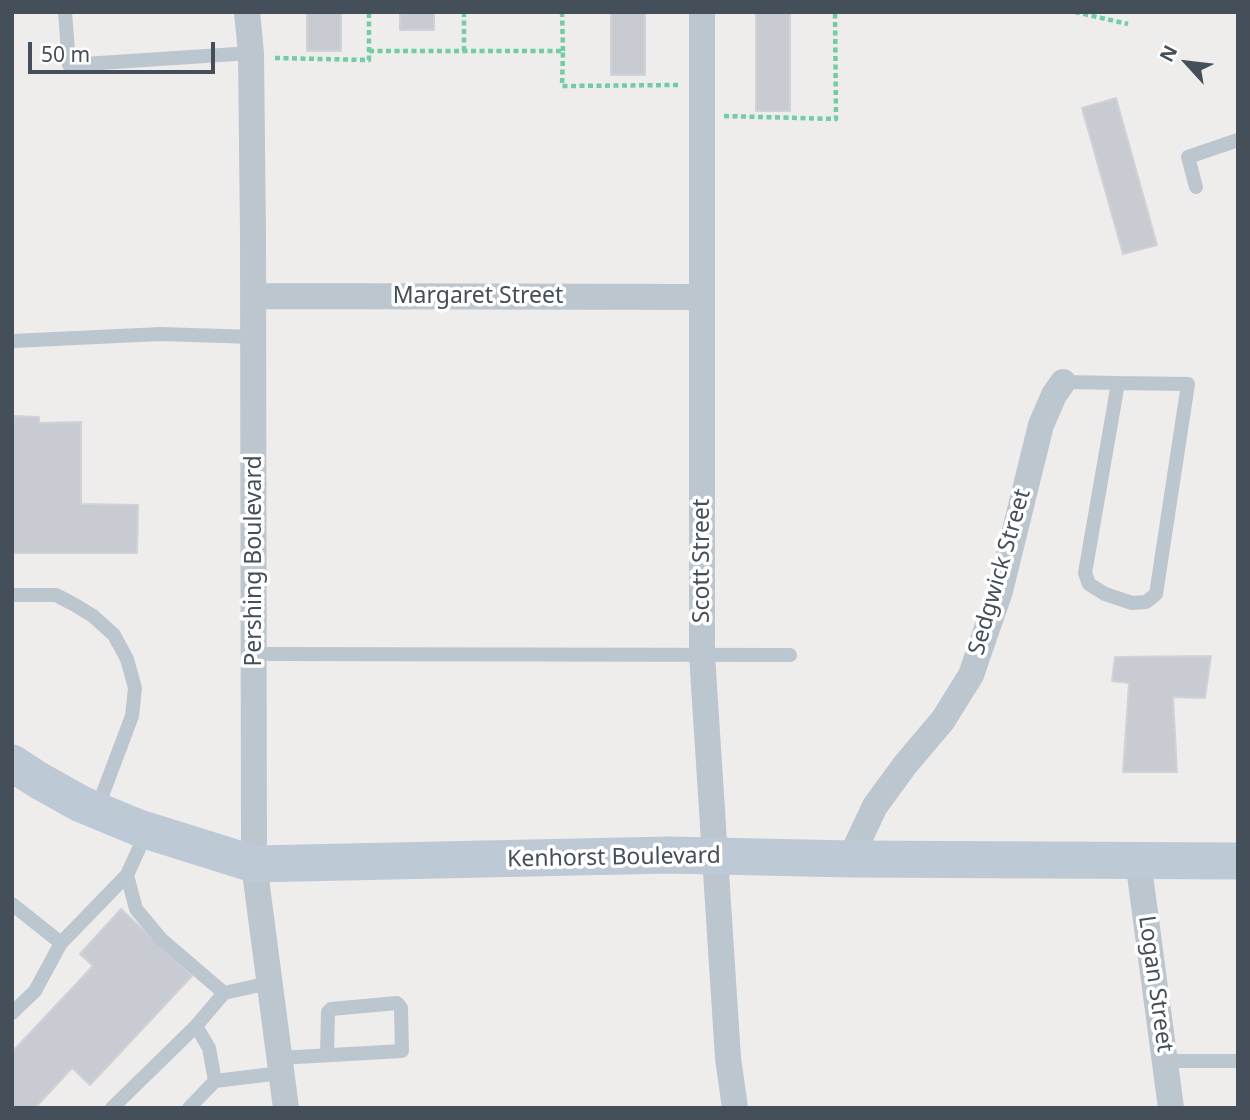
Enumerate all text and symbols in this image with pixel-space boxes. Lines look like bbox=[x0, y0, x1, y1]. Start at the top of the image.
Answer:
scale bar bbox=[32, 28, 219, 72]
north arrow bbox=[1152, 28, 1222, 98]
text: 50 m bbox=[41, 40, 90, 68]
text: N bbox=[1153, 41, 1183, 66]
street label: Margaret Street bbox=[393, 282, 563, 310]
street label: Pershing Boulevard bbox=[240, 455, 268, 667]
street label: Sedgwick Street bbox=[963, 486, 1037, 658]
street label: Scott Street bbox=[688, 499, 716, 623]
street label: Kenhorst Boulevard bbox=[507, 842, 721, 874]
street label: Logan Street bbox=[1132, 914, 1178, 1054]

